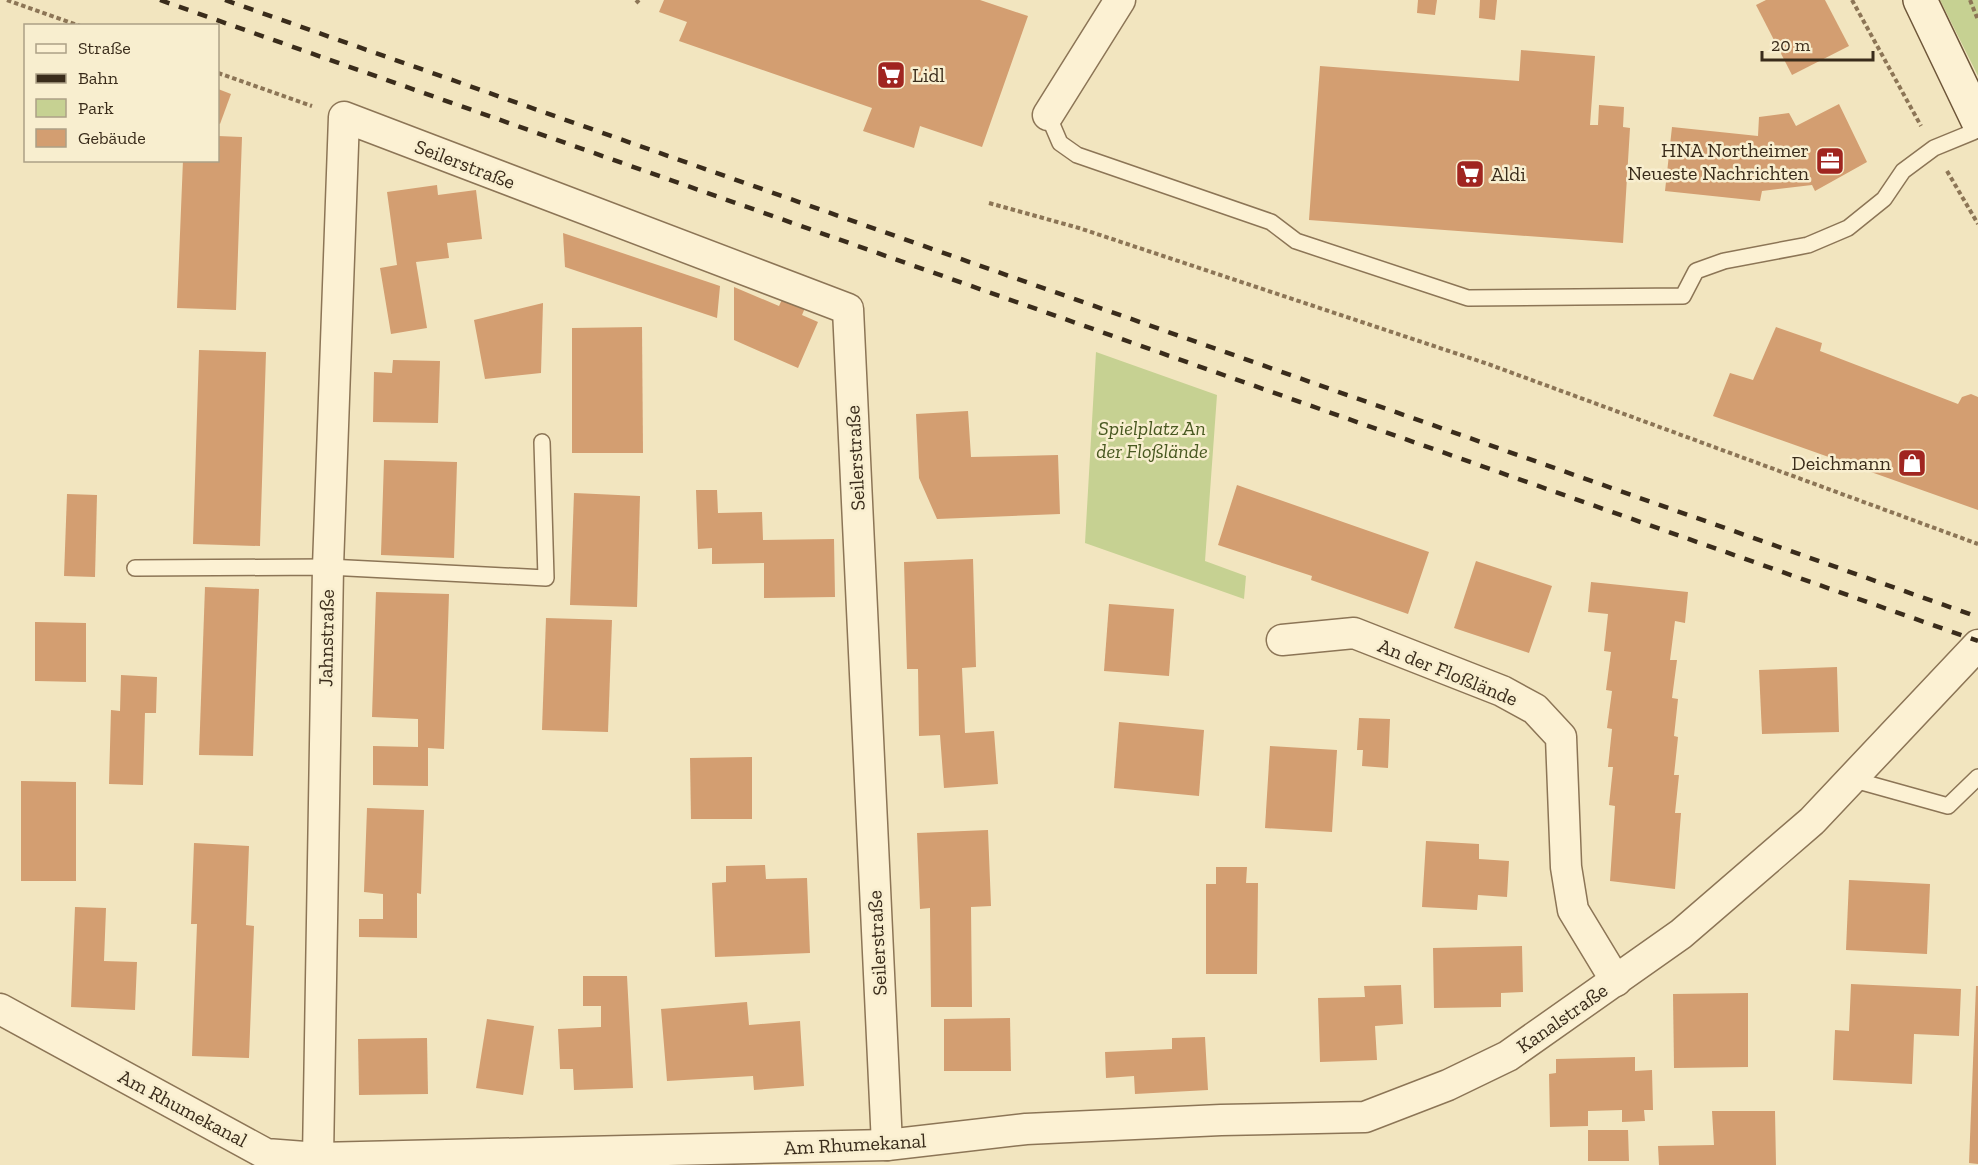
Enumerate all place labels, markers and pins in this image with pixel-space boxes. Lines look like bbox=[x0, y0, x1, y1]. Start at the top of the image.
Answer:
supermarket icon: Lidl bbox=[875, 59, 907, 91]
place label: Lidl bbox=[912, 63, 945, 87]
place label: HNA Northeimer Neueste Nachrichten bbox=[1627, 138, 1810, 185]
office icon: HNA Northeimer Neueste Nachrichten bbox=[1814, 145, 1846, 177]
supermarket icon: Aldi bbox=[1454, 158, 1486, 190]
place label: Aldi bbox=[1491, 162, 1526, 186]
shop icon: Deichmann bbox=[1896, 447, 1928, 479]
place label: Deichmann bbox=[1792, 451, 1892, 475]

